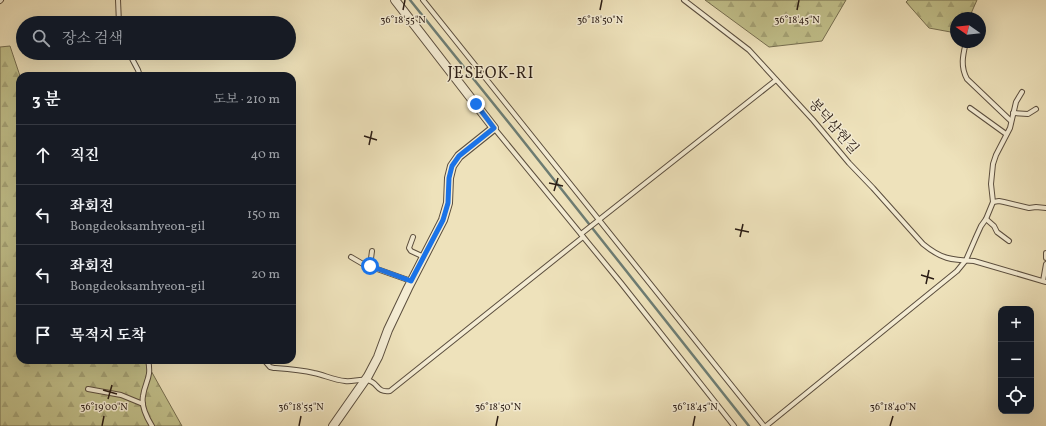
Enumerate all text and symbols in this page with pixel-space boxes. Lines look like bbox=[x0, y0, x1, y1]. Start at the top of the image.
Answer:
north arrow bbox=[950, 12, 986, 48]
text: 36°18'55"N bbox=[380, 13, 426, 27]
text: 36°18'50"N bbox=[577, 13, 624, 27]
text: 36°18'45"N bbox=[774, 13, 820, 27]
search box bbox=[16, 16, 296, 60]
icon: search bbox=[30, 27, 52, 49]
text: 장소 검색 bbox=[62, 29, 123, 50]
district label: JESEOK-RI bbox=[448, 63, 534, 85]
text: 3 분 bbox=[32, 89, 61, 112]
text: 도보 · 210 m bbox=[213, 91, 280, 109]
route end bbox=[467, 95, 485, 113]
street label: 봉덕삼현길 bbox=[804, 95, 862, 159]
icon: ahead bbox=[32, 144, 54, 166]
text: 직진 bbox=[70, 146, 99, 167]
text: 40 m bbox=[251, 146, 280, 164]
text: 좌회전 bbox=[70, 197, 113, 218]
icon: left bbox=[32, 204, 54, 226]
text: 150 m bbox=[247, 206, 280, 224]
text: Bongdeoksamhyeon-gil bbox=[70, 218, 205, 236]
text: 좌회전 bbox=[70, 257, 113, 278]
route start bbox=[361, 257, 379, 275]
icon: left bbox=[32, 264, 54, 286]
text: 20 m bbox=[251, 266, 280, 284]
text: Bongdeoksamhyeon-gil bbox=[70, 278, 205, 296]
map controls bbox=[998, 306, 1034, 414]
button: + bbox=[998, 306, 1034, 342]
icon: arrive bbox=[32, 324, 54, 346]
text: 목적지 도착 bbox=[70, 326, 145, 347]
button: − bbox=[998, 342, 1034, 378]
button: locate bbox=[998, 378, 1034, 414]
text: 36°19'00"N bbox=[80, 400, 128, 414]
text: 36°18'55"N bbox=[278, 400, 324, 414]
text: 36°18'50"N bbox=[475, 400, 522, 414]
text: 36°18'45"N bbox=[672, 400, 718, 414]
text: 36°18'40"N bbox=[870, 400, 917, 414]

